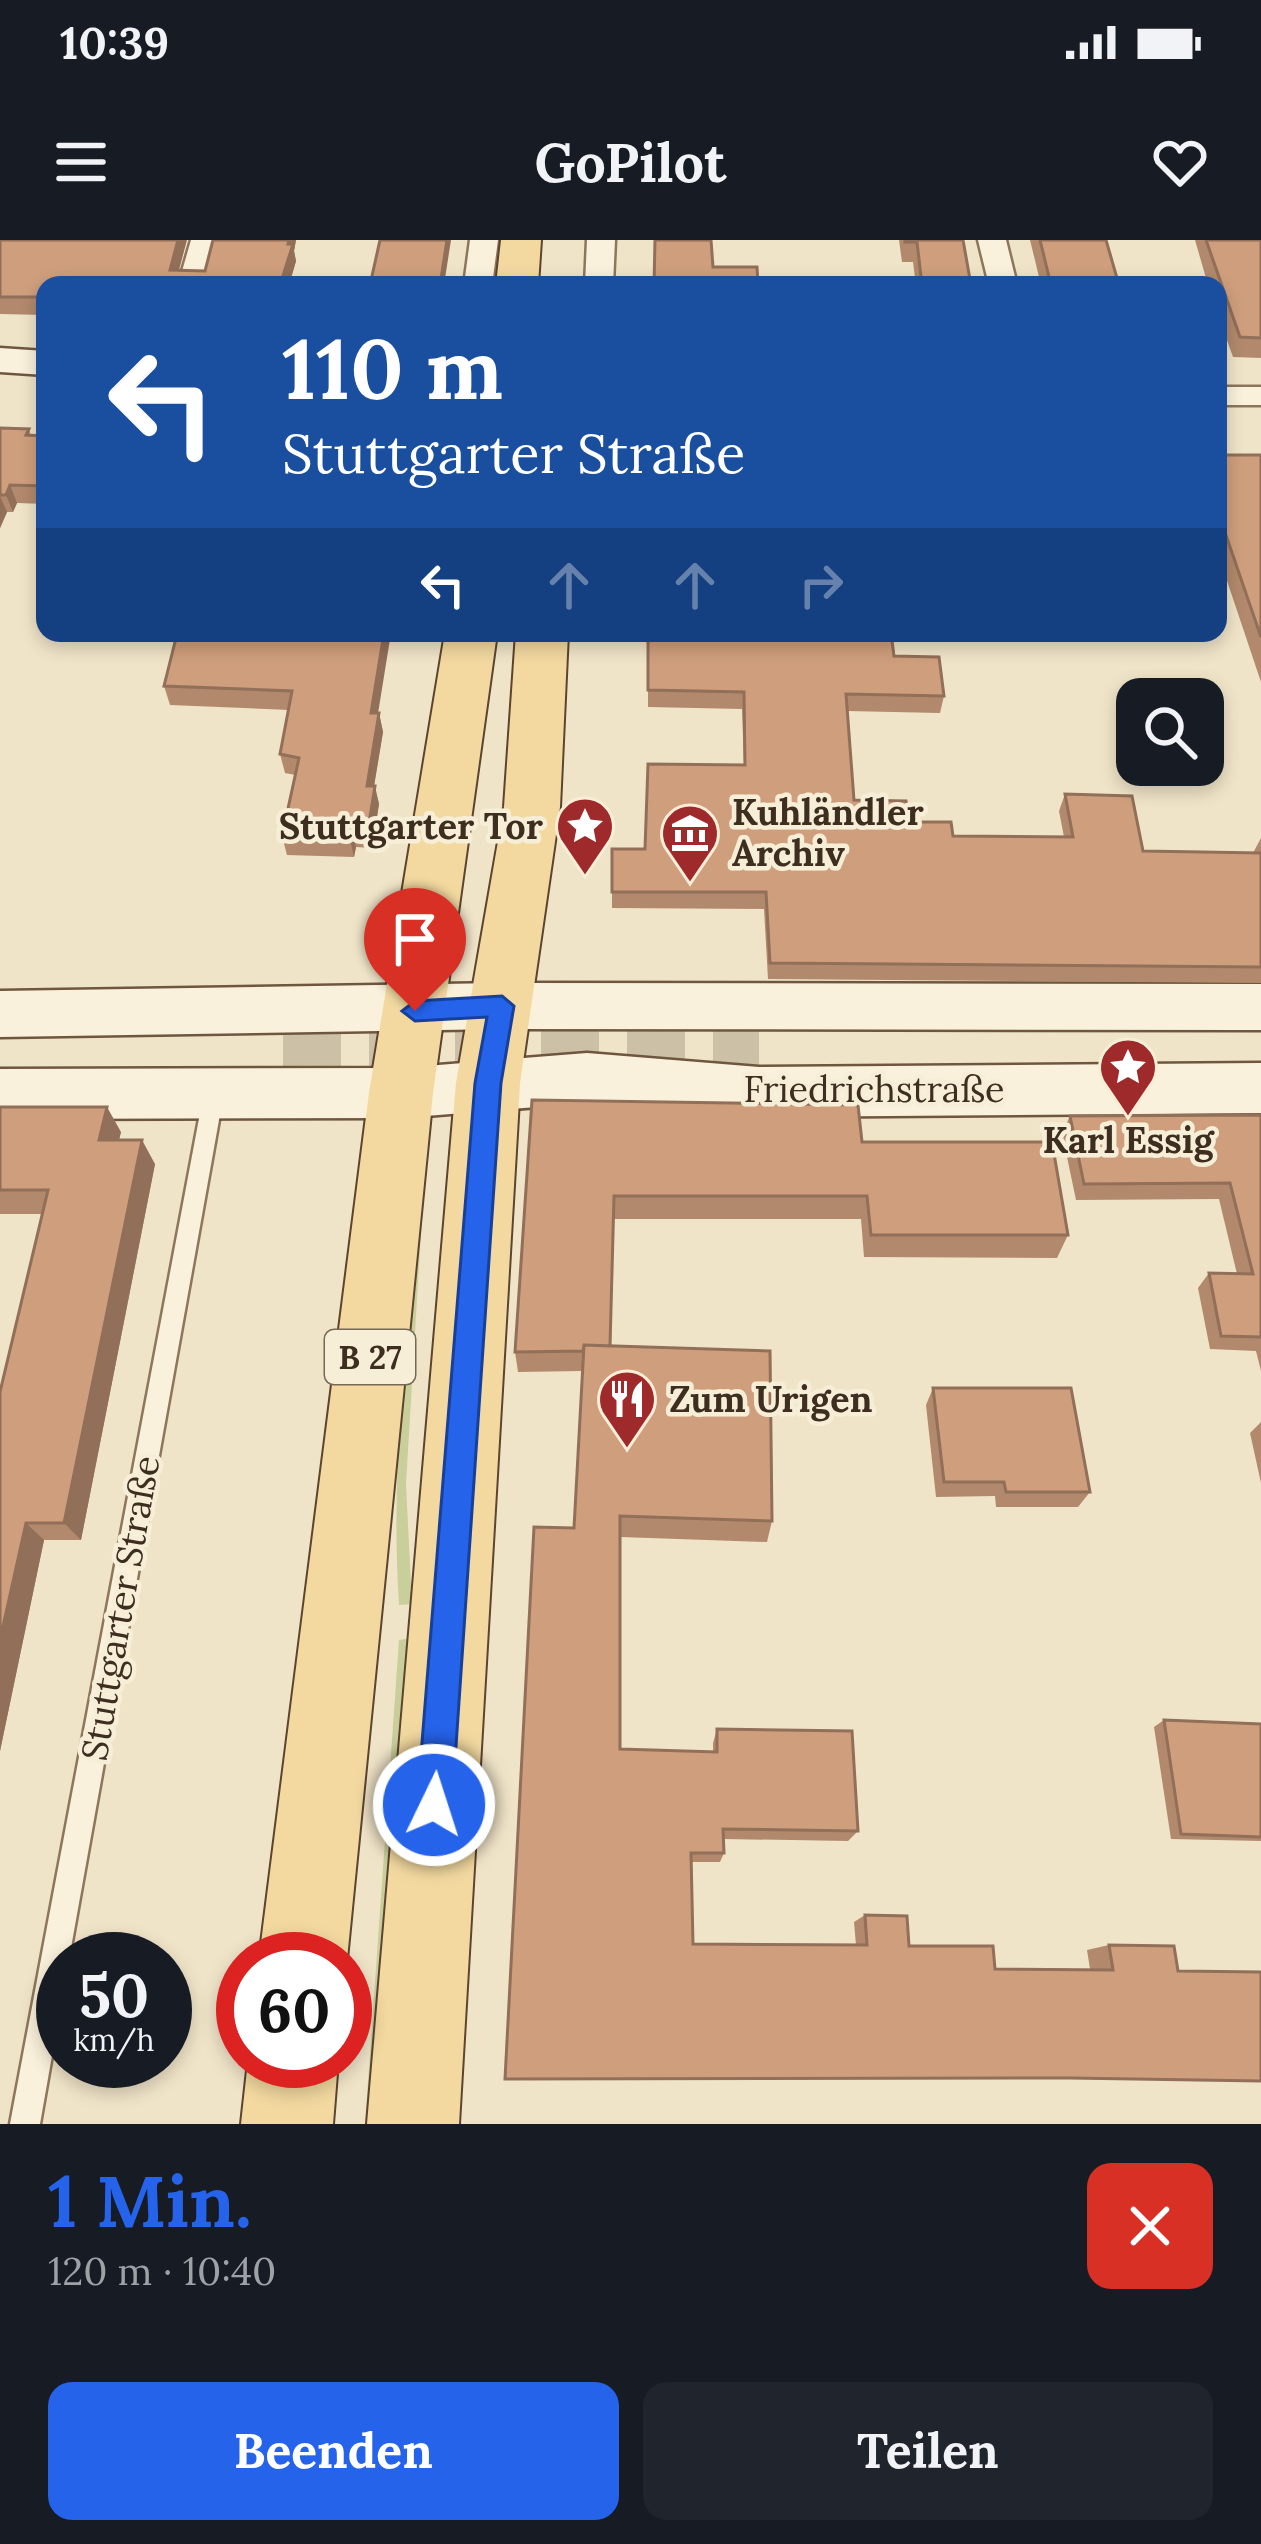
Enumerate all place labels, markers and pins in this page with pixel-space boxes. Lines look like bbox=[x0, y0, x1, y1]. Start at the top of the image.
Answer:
place label: Kuhländler Archiv bbox=[732, 789, 924, 876]
place icon: Stuttgarter Tor bbox=[554, 795, 616, 877]
museum icon: Kuhländler Archiv bbox=[659, 802, 721, 884]
place label: Stuttgarter Tor bbox=[279, 803, 544, 849]
pin bbox=[364, 888, 466, 1011]
place icon: Karl Essig bbox=[1097, 1036, 1159, 1118]
place label: Karl Essig bbox=[1042, 1117, 1215, 1163]
restaurant icon: Zum Urigen bbox=[596, 1368, 658, 1450]
place label: Zum Urigen bbox=[669, 1376, 873, 1422]

